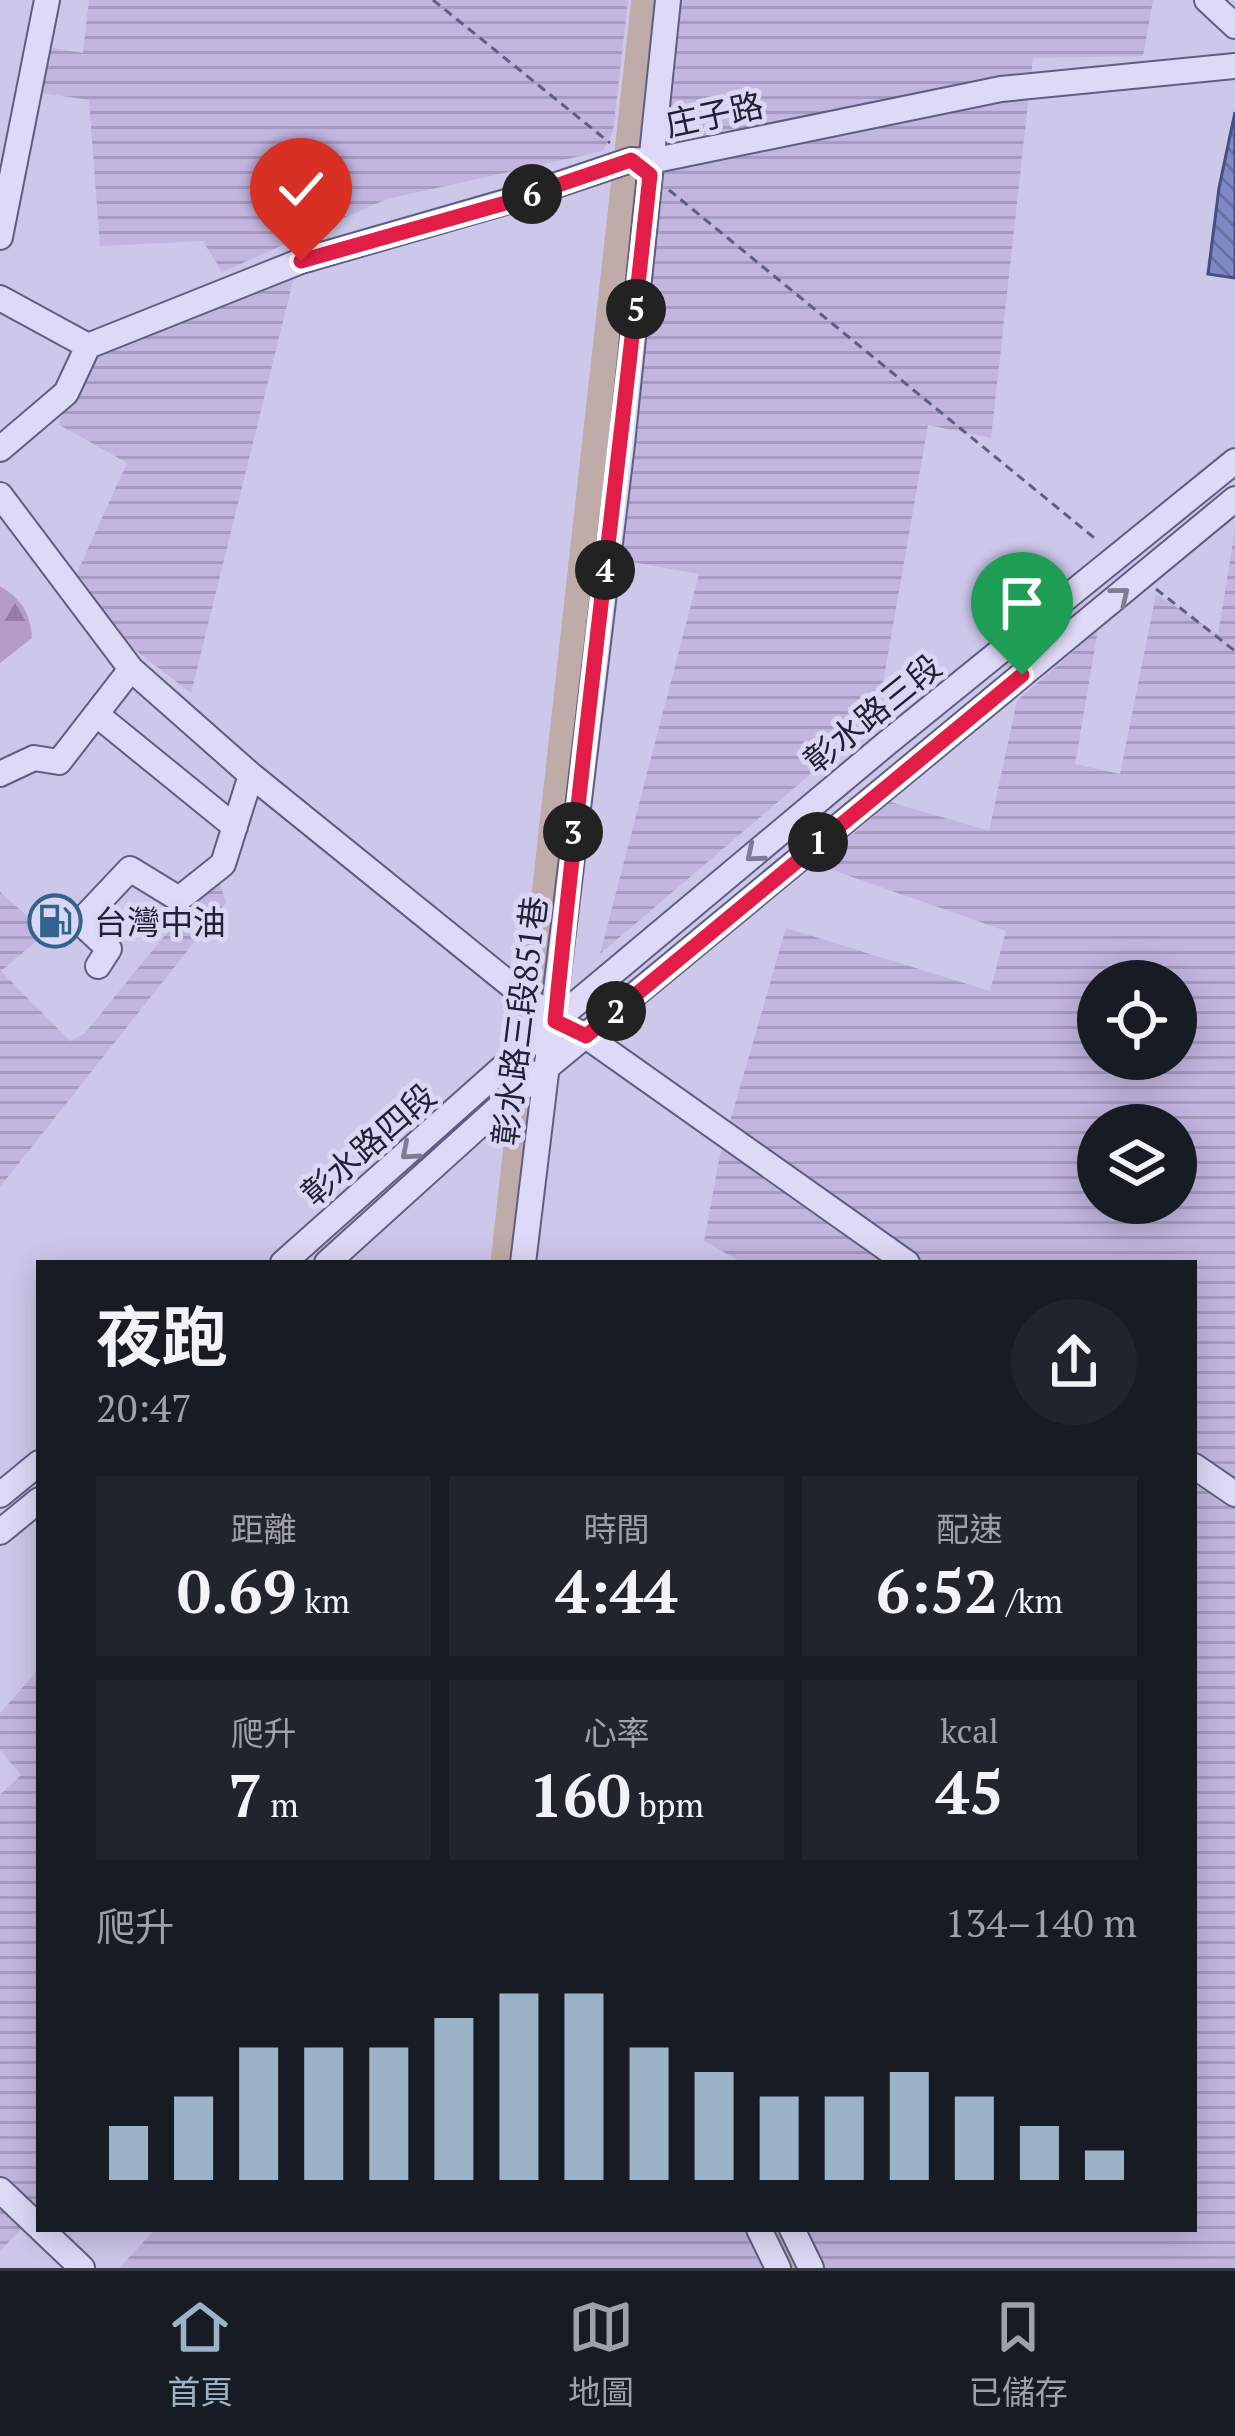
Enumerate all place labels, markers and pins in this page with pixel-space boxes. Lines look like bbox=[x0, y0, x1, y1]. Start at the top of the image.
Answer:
pin bbox=[250, 138, 352, 261]
pin: 6 bbox=[502, 164, 562, 224]
pin: 5 bbox=[606, 279, 666, 339]
pin: 4 bbox=[575, 540, 635, 600]
pin bbox=[971, 552, 1073, 675]
pin: 3 bbox=[543, 802, 603, 862]
pin: 1 bbox=[788, 812, 848, 872]
fuel station icon: 台灣中油 bbox=[27, 893, 83, 949]
place label: 台灣中油 bbox=[94, 900, 226, 943]
pin: 2 bbox=[586, 981, 646, 1041]

